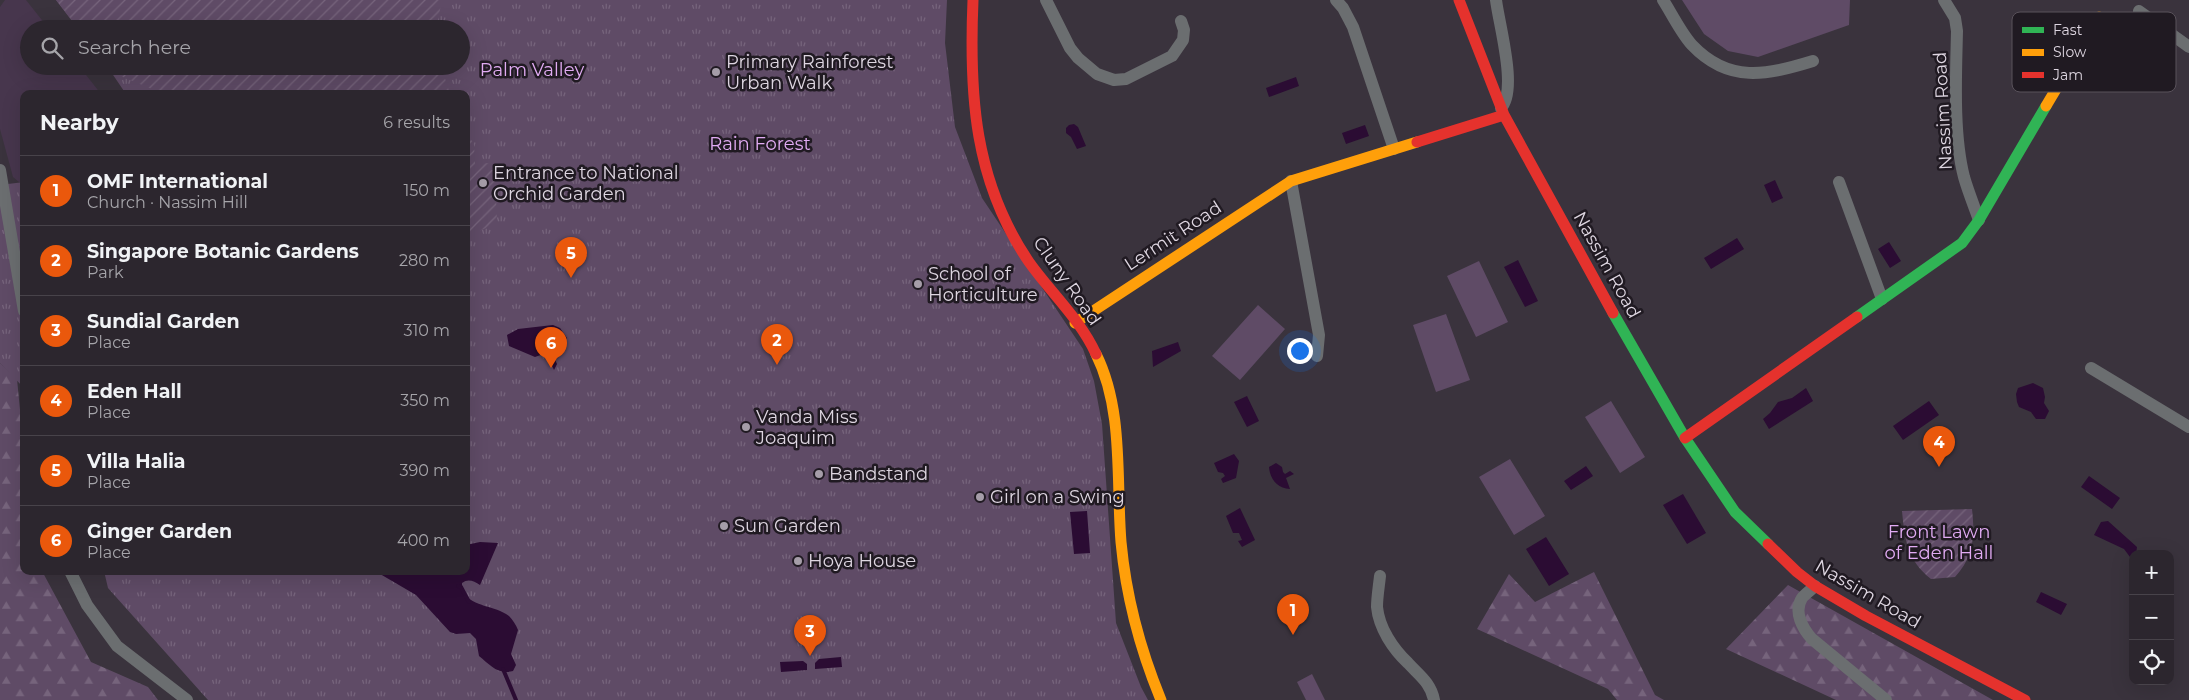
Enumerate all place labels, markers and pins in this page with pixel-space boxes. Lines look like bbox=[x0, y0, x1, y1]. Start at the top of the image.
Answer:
place label: Primary Rainforest Urban Walk bbox=[726, 51, 893, 94]
marker: Primary Rainforest Urban Walk bbox=[710, 66, 722, 78]
place label: Entrance to National Orchid Garden bbox=[493, 162, 679, 205]
marker: Entrance to National Orchid Garden bbox=[477, 177, 489, 189]
pin: 5 bbox=[555, 237, 587, 278]
place label: School of Horticulture bbox=[928, 263, 1038, 306]
marker: School of Horticulture bbox=[912, 278, 924, 290]
pin: 2 bbox=[761, 324, 793, 365]
pin: 6 bbox=[535, 327, 567, 368]
place label: Vanda Miss Joaquim bbox=[755, 406, 858, 449]
marker: Vanda Miss Joaquim bbox=[740, 421, 752, 433]
pin: 4 bbox=[1923, 426, 1955, 467]
place label: Bandstand bbox=[829, 463, 928, 485]
marker: Bandstand bbox=[813, 468, 825, 480]
place label: Girl on a Swing bbox=[990, 486, 1125, 508]
marker: Girl on a Swing bbox=[974, 491, 986, 503]
place label: Sun Garden bbox=[734, 515, 841, 537]
marker: Sun Garden bbox=[718, 520, 730, 532]
place label: Hoya House bbox=[808, 550, 916, 572]
marker: Hoya House bbox=[792, 555, 804, 567]
pin: 1 bbox=[1277, 594, 1309, 635]
pin: 3 bbox=[794, 615, 826, 656]

